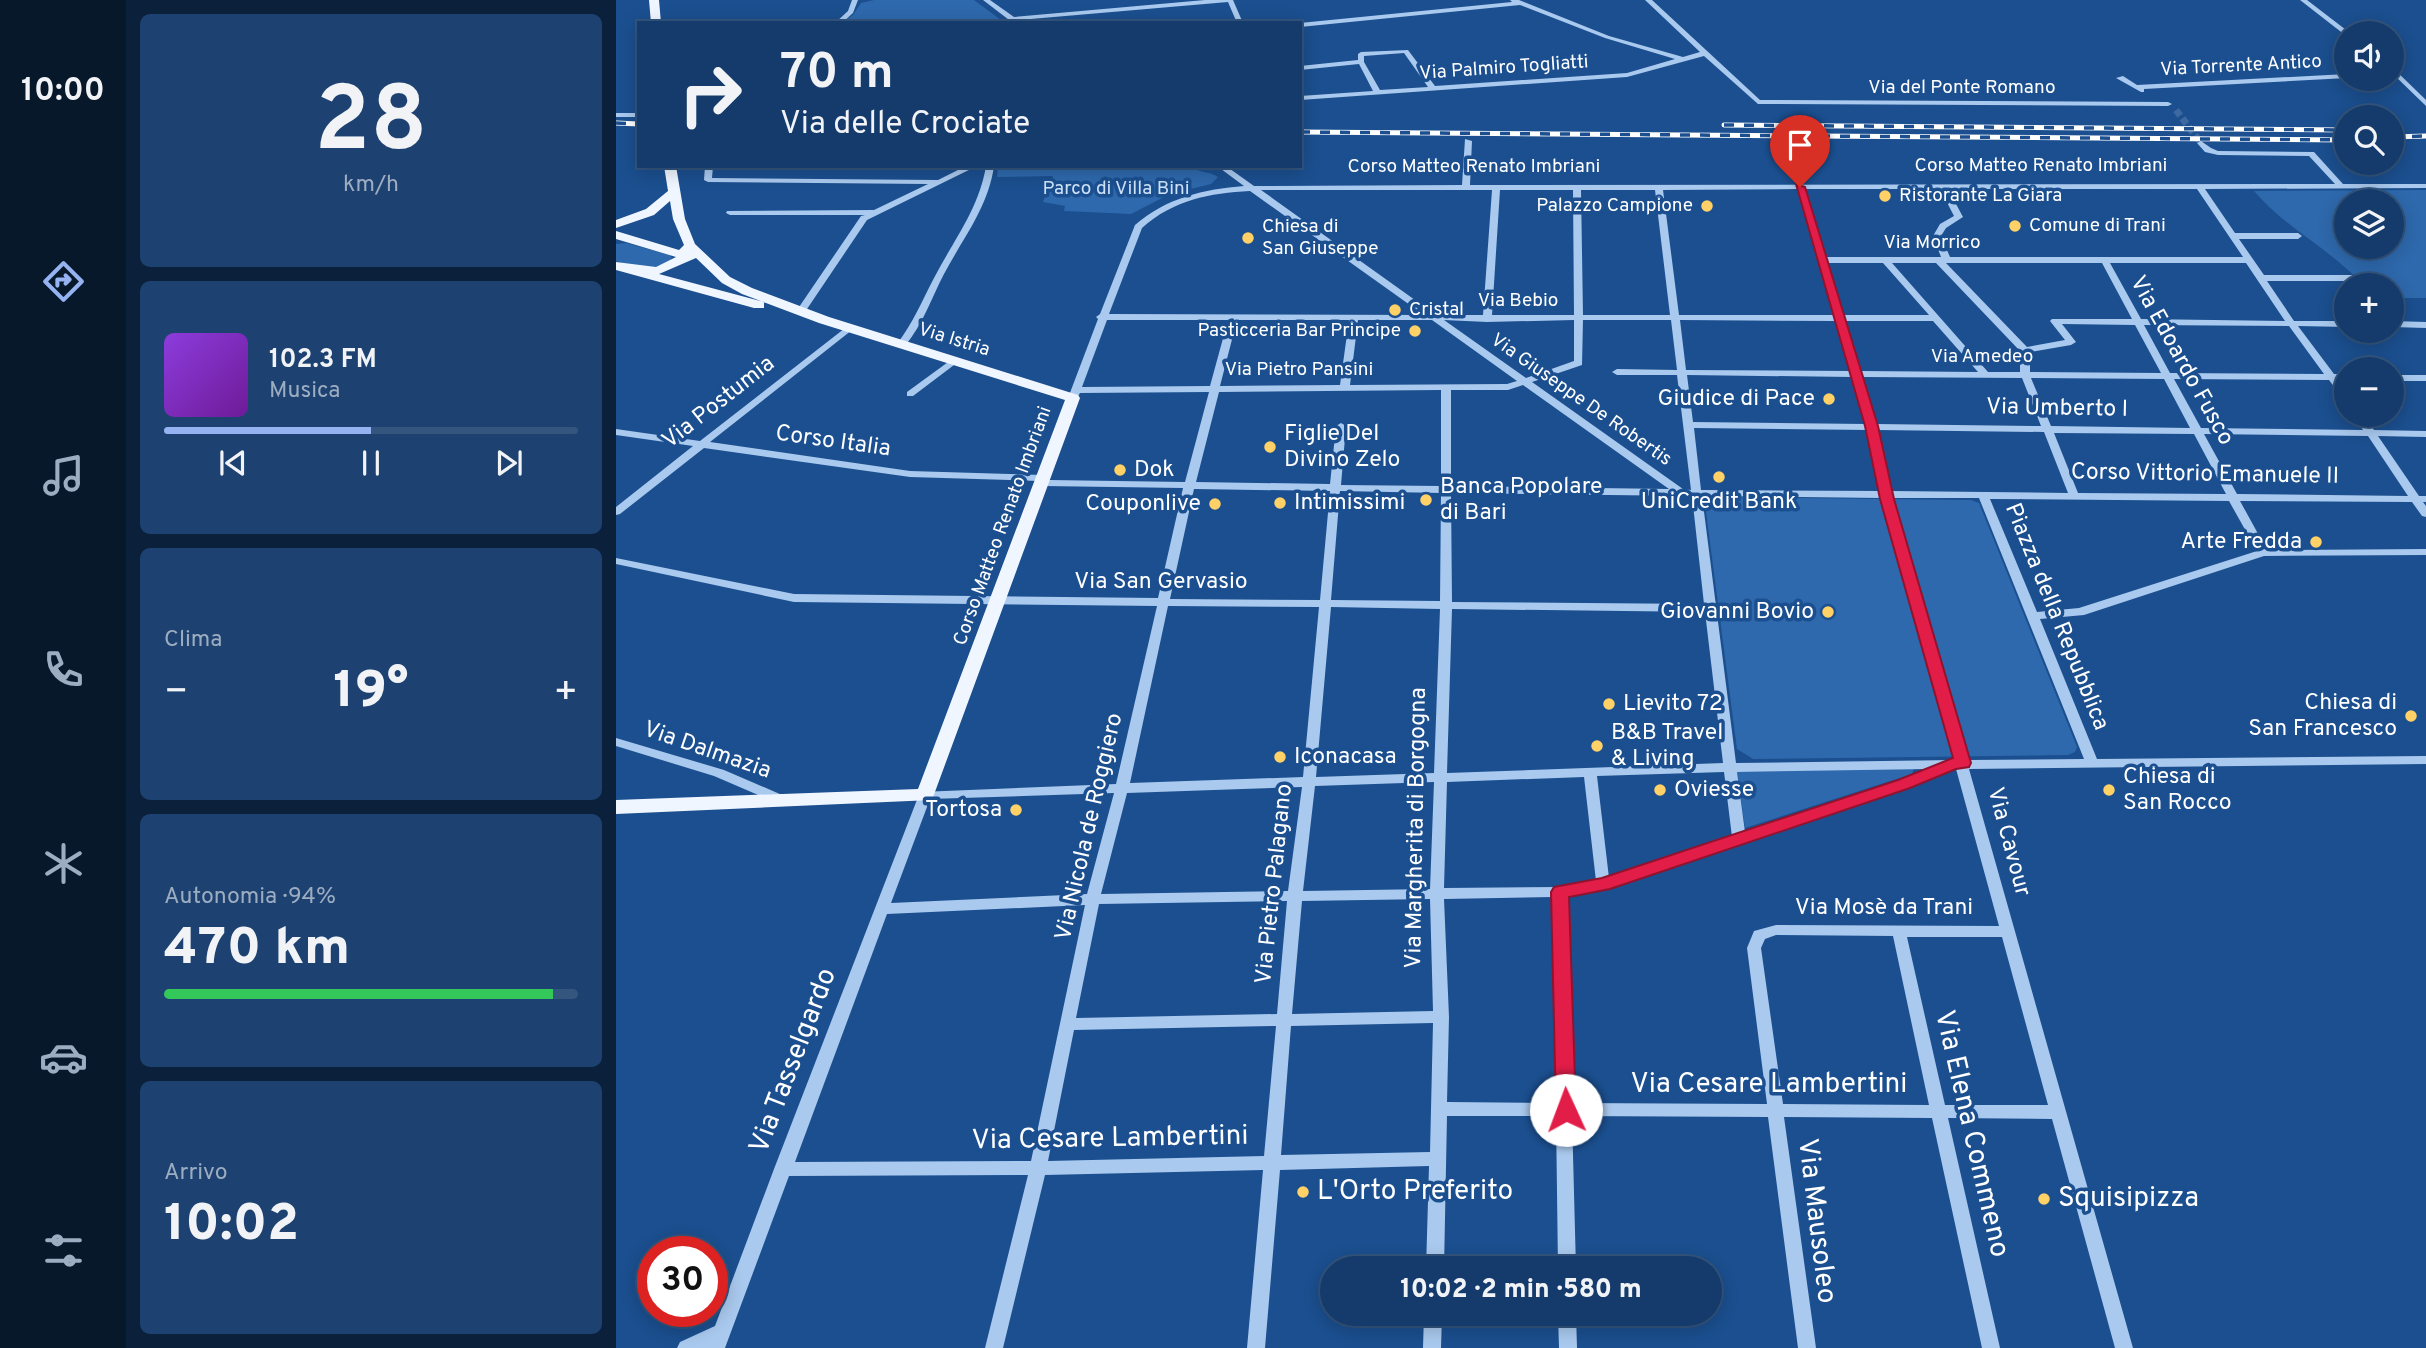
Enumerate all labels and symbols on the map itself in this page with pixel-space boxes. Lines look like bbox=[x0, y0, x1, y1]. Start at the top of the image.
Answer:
street label: Via Palmiro Togliatti bbox=[1419, 50, 1589, 86]
street label: Via Torrente Antico bbox=[2160, 50, 2322, 82]
street label: Via del Ponte Romano bbox=[1868, 76, 2056, 100]
pin bbox=[1770, 115, 1830, 187]
street label: Corso Matteo Renato Imbriani bbox=[1915, 154, 2167, 178]
street label: Corso Matteo Renato Imbriani bbox=[1348, 155, 1600, 179]
park label: Parco di Villa Bini bbox=[1042, 177, 1190, 201]
place label: Ristorante La Giara bbox=[1899, 184, 2062, 208]
marker: Ristorante La Giara bbox=[1877, 188, 1893, 204]
place label: Palazzo Campione bbox=[1536, 194, 1693, 218]
marker: Palazzo Campione bbox=[1699, 198, 1715, 214]
place label: Comune di Trani bbox=[2029, 214, 2166, 238]
place label: Chiesa di San Giuseppe bbox=[1262, 215, 1378, 261]
marker: Comune di Trani bbox=[2007, 218, 2023, 234]
marker: Chiesa di San Giuseppe bbox=[1240, 230, 1256, 246]
street label: Via Morrico bbox=[1883, 231, 1981, 255]
street label: Via Edoardo Fusco bbox=[2122, 271, 2240, 451]
street label: Via Bebio bbox=[1478, 289, 1558, 313]
place label: Cristal bbox=[1409, 298, 1464, 322]
marker: Cristal bbox=[1387, 302, 1403, 318]
street label: Via Istria bbox=[915, 318, 993, 362]
place label: Pasticceria Bar Principe bbox=[1197, 319, 1401, 343]
marker: Pasticceria Bar Principe bbox=[1407, 323, 1423, 339]
street label: Via Giuseppe De Robertis bbox=[1486, 328, 1676, 472]
street label: Via Amedeo bbox=[1931, 345, 2033, 369]
street label: Via Postumia bbox=[657, 350, 781, 456]
street label: Via Pietro Pansini bbox=[1225, 358, 1373, 382]
place label: Giudice di Pace bbox=[1658, 385, 1815, 414]
marker: Giudice di Pace bbox=[1821, 391, 1837, 407]
street label: Via Umberto I bbox=[1986, 393, 2128, 425]
street label: Corso Matteo Renato Imbriani bbox=[948, 403, 1058, 649]
street label: Corso Italia bbox=[773, 420, 893, 464]
place label: Figlie Del Divino Zelo bbox=[1284, 420, 1400, 475]
marker: Figlie Del Divino Zelo bbox=[1262, 439, 1278, 455]
place label: Dok bbox=[1134, 456, 1175, 485]
street label: Corso Vittorio Emanuele II bbox=[2071, 458, 2339, 492]
marker: Dok bbox=[1112, 462, 1128, 478]
marker: UniCredit Bank bbox=[1711, 469, 1727, 485]
place label: Banca Popolare di Bari bbox=[1440, 473, 1602, 528]
place label: UniCredit Bank bbox=[1641, 488, 1797, 517]
place label: Intimissimi bbox=[1294, 489, 1405, 518]
place label: Couponlive bbox=[1085, 490, 1201, 519]
marker: Banca Popolare di Bari bbox=[1418, 492, 1434, 508]
marker: Intimissimi bbox=[1272, 495, 1288, 511]
marker: Couponlive bbox=[1207, 496, 1223, 512]
street label: Piazza della Repubblica bbox=[1997, 499, 2115, 735]
place label: Arte Fredda bbox=[2181, 528, 2302, 557]
marker: Arte Fredda bbox=[2308, 534, 2324, 550]
street label: Via San Gervasio bbox=[1074, 568, 1248, 597]
place label: Giovanni Bovio bbox=[1660, 598, 1814, 627]
marker: Giovanni Bovio bbox=[1820, 604, 1836, 620]
street label: Via Margherita di Borgogna bbox=[1400, 687, 1434, 969]
place label: Chiesa di San Francesco bbox=[2248, 689, 2397, 744]
place label: Lievito 72 bbox=[1623, 690, 1723, 719]
marker: Lievito 72 bbox=[1601, 696, 1617, 712]
marker: Chiesa di San Francesco bbox=[2403, 708, 2419, 724]
street label: Via Nicola de Roggiero bbox=[1050, 710, 1130, 944]
street label: Via Dalmazia bbox=[639, 716, 775, 786]
place label: B&B Travel & Living bbox=[1611, 719, 1723, 774]
marker: B&B Travel & Living bbox=[1589, 738, 1605, 754]
place label: Iconacasa bbox=[1294, 743, 1397, 772]
marker: Iconacasa bbox=[1272, 749, 1288, 765]
place label: Chiesa di San Rocco bbox=[2123, 763, 2232, 818]
place label: Oviesse bbox=[1674, 776, 1754, 805]
street label: Via Pietro Palagano bbox=[1250, 782, 1300, 986]
marker: Oviesse bbox=[1652, 782, 1668, 798]
marker: Chiesa di San Rocco bbox=[2101, 782, 2117, 798]
street label: Via Cavour bbox=[1980, 784, 2036, 900]
place label: Tortosa bbox=[925, 796, 1002, 825]
marker: Tortosa bbox=[1008, 802, 1024, 818]
street label: Via Mosè da Trani bbox=[1795, 894, 1973, 923]
street label: Via Tasselgardo bbox=[742, 963, 846, 1159]
street label: Via Elena Commeno bbox=[1925, 1007, 2017, 1261]
street label: Via Cesare Lambertini bbox=[1631, 1067, 1907, 1103]
position arrow bbox=[1529, 1073, 1603, 1147]
street label: Via Cesare Lambertini bbox=[971, 1119, 1249, 1159]
street label: Via Mausoleo bbox=[1788, 1137, 1844, 1305]
place label: L'Orto Preferito bbox=[1317, 1174, 1513, 1210]
place label: Squisipizza bbox=[2058, 1181, 2199, 1217]
marker: L'Orto Preferito bbox=[1295, 1184, 1311, 1200]
marker: Squisipizza bbox=[2036, 1191, 2052, 1207]
speed limit sign: 30 bbox=[637, 1236, 728, 1327]

